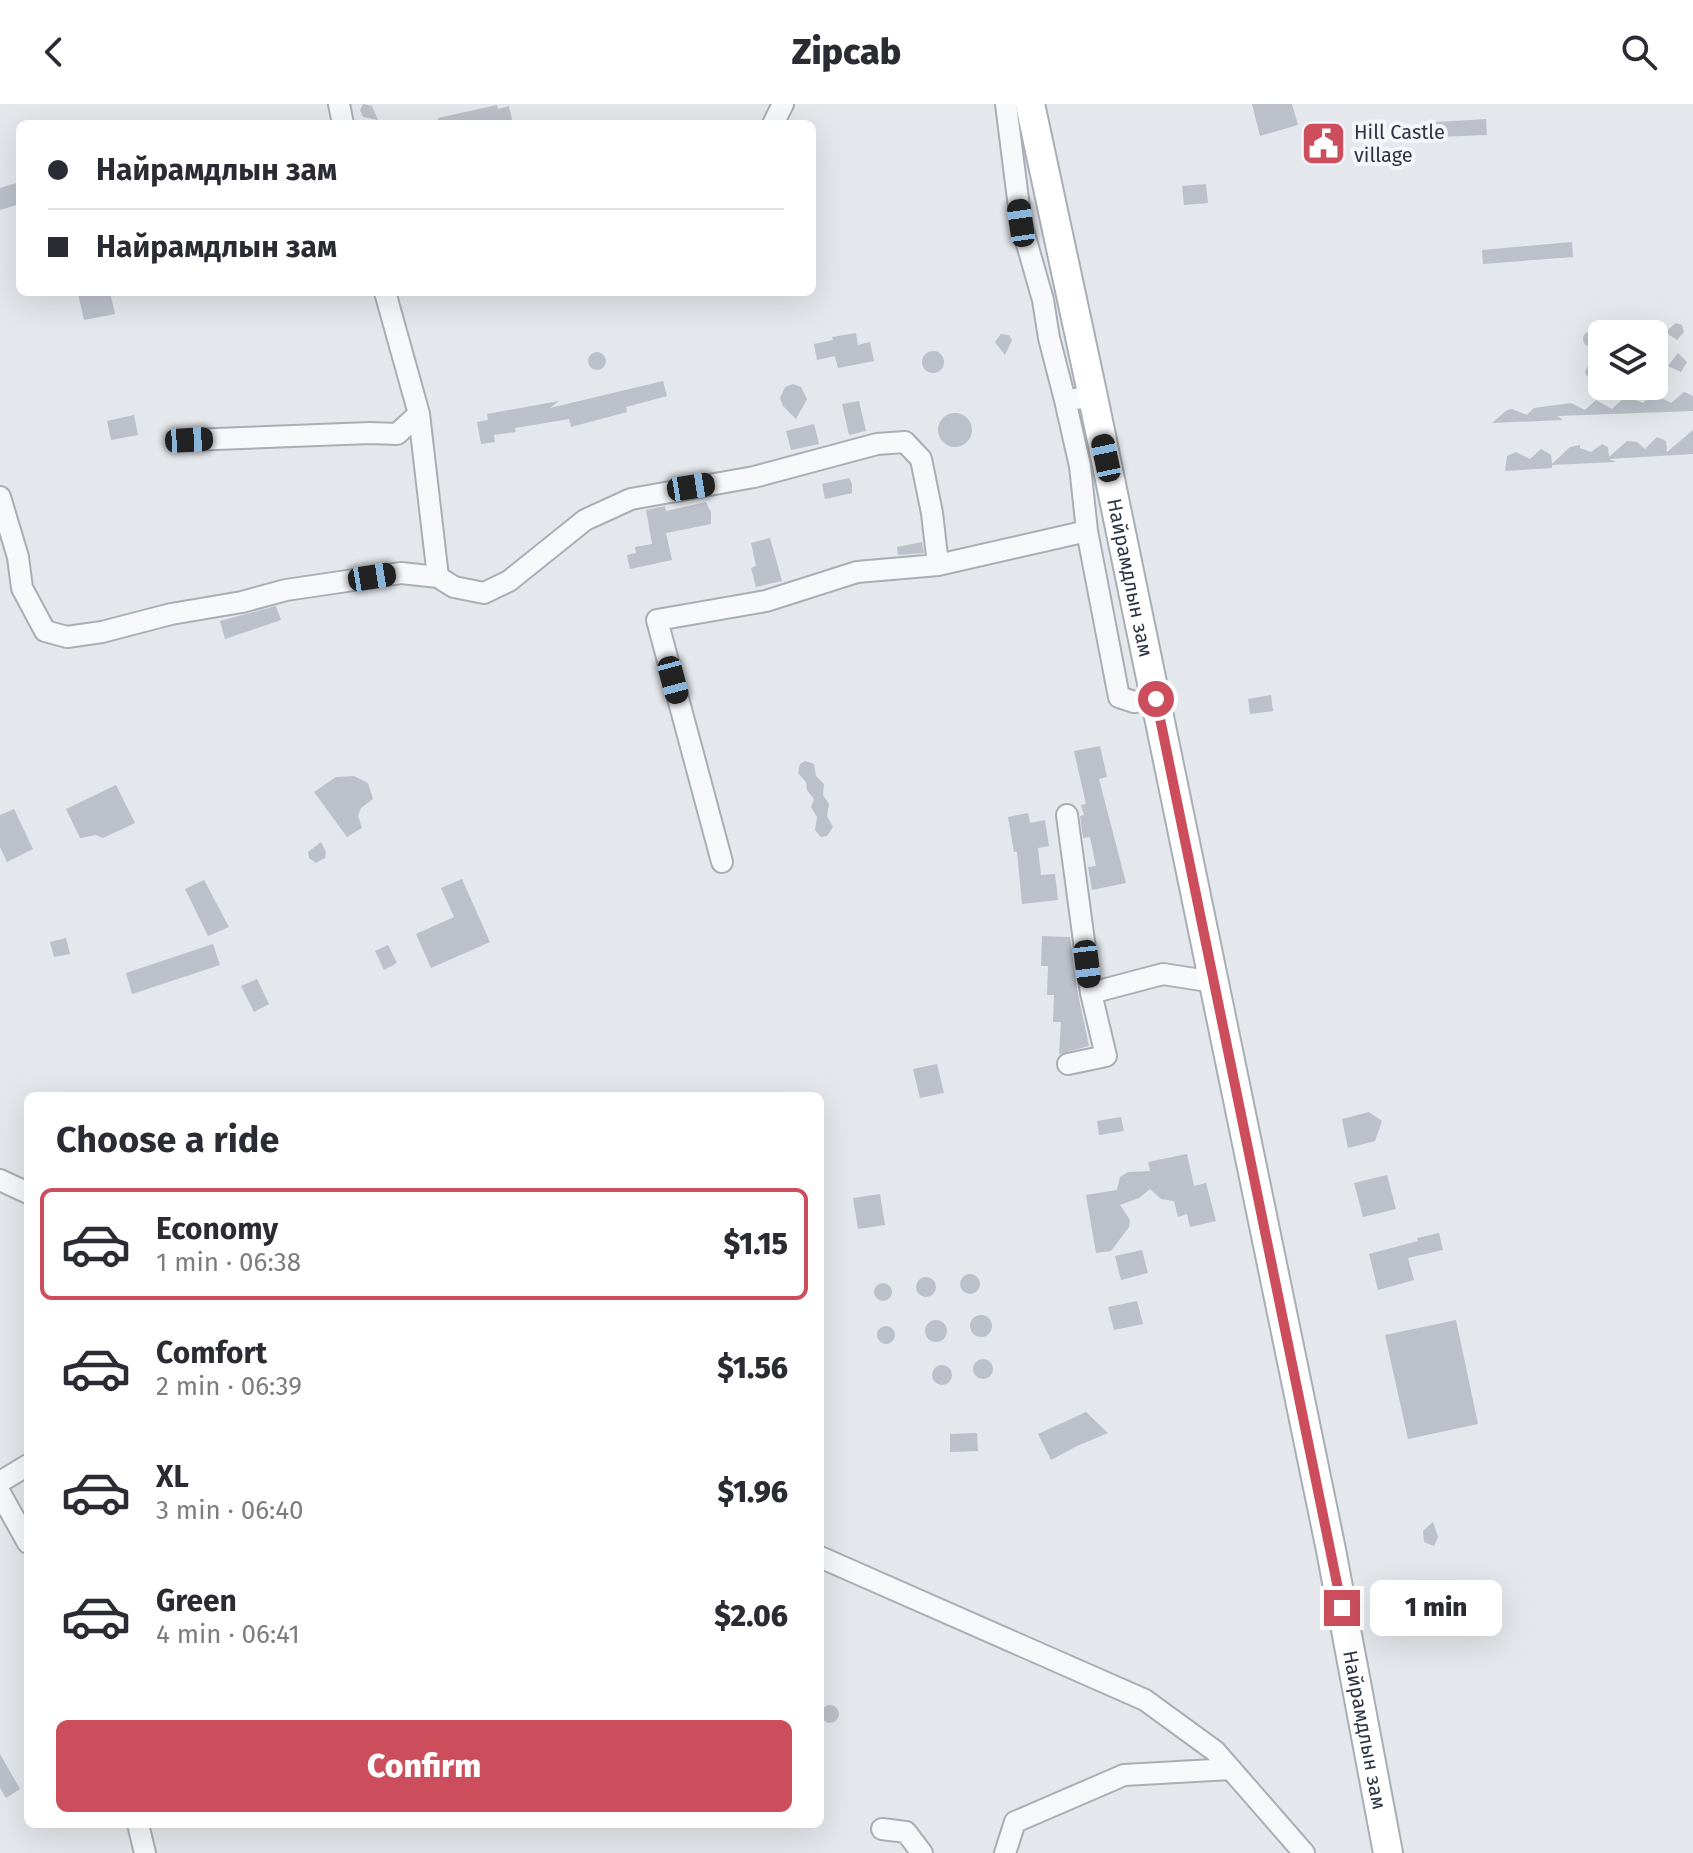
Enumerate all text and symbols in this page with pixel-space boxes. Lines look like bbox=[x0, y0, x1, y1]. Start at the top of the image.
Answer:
icon: back bbox=[32, 30, 76, 74]
text: Zipcab bbox=[792, 30, 901, 74]
icon: search bbox=[1617, 30, 1661, 74]
public building icon: Hill Castle village bbox=[1299, 120, 1347, 168]
place label: Hill Castle village bbox=[1354, 120, 1445, 167]
text: Найрамдлын зам bbox=[96, 152, 337, 188]
car bbox=[1006, 198, 1036, 248]
text: Найрамдлын зам bbox=[96, 229, 337, 265]
map controls bbox=[1588, 320, 1668, 400]
button: layers bbox=[1588, 320, 1668, 400]
car bbox=[164, 427, 214, 453]
car bbox=[1089, 432, 1123, 484]
car bbox=[665, 471, 717, 503]
street label: Найрамдлын зам bbox=[1102, 496, 1158, 659]
car bbox=[346, 561, 398, 593]
car bbox=[655, 654, 691, 706]
route start bbox=[1138, 681, 1174, 717]
car bbox=[1072, 939, 1102, 989]
text: Choose a ride bbox=[56, 1118, 279, 1162]
icon: car bbox=[60, 1208, 132, 1280]
text: Economy bbox=[156, 1211, 278, 1247]
text: $1.15 bbox=[724, 1226, 788, 1262]
text: 1 min · 06:38 bbox=[156, 1247, 301, 1278]
icon: car bbox=[60, 1332, 132, 1404]
text: Comfort bbox=[156, 1335, 267, 1371]
text: $1.56 bbox=[717, 1350, 788, 1386]
text: 2 min · 06:39 bbox=[156, 1371, 302, 1402]
icon: car bbox=[60, 1456, 132, 1528]
text: XL bbox=[156, 1459, 189, 1495]
text: $1.96 bbox=[717, 1474, 788, 1510]
text: 3 min · 06:40 bbox=[156, 1495, 304, 1526]
icon: car bbox=[60, 1580, 132, 1652]
callout: 1 min bbox=[1370, 1580, 1502, 1636]
text: Green bbox=[156, 1583, 237, 1619]
route end bbox=[1324, 1590, 1360, 1626]
text: 1 min bbox=[1405, 1592, 1467, 1623]
text: $2.06 bbox=[714, 1598, 788, 1634]
text: 4 min · 06:41 bbox=[156, 1619, 300, 1650]
street label: Найрамдлын зам bbox=[1338, 1648, 1392, 1811]
button: Confirm bbox=[56, 1720, 792, 1812]

